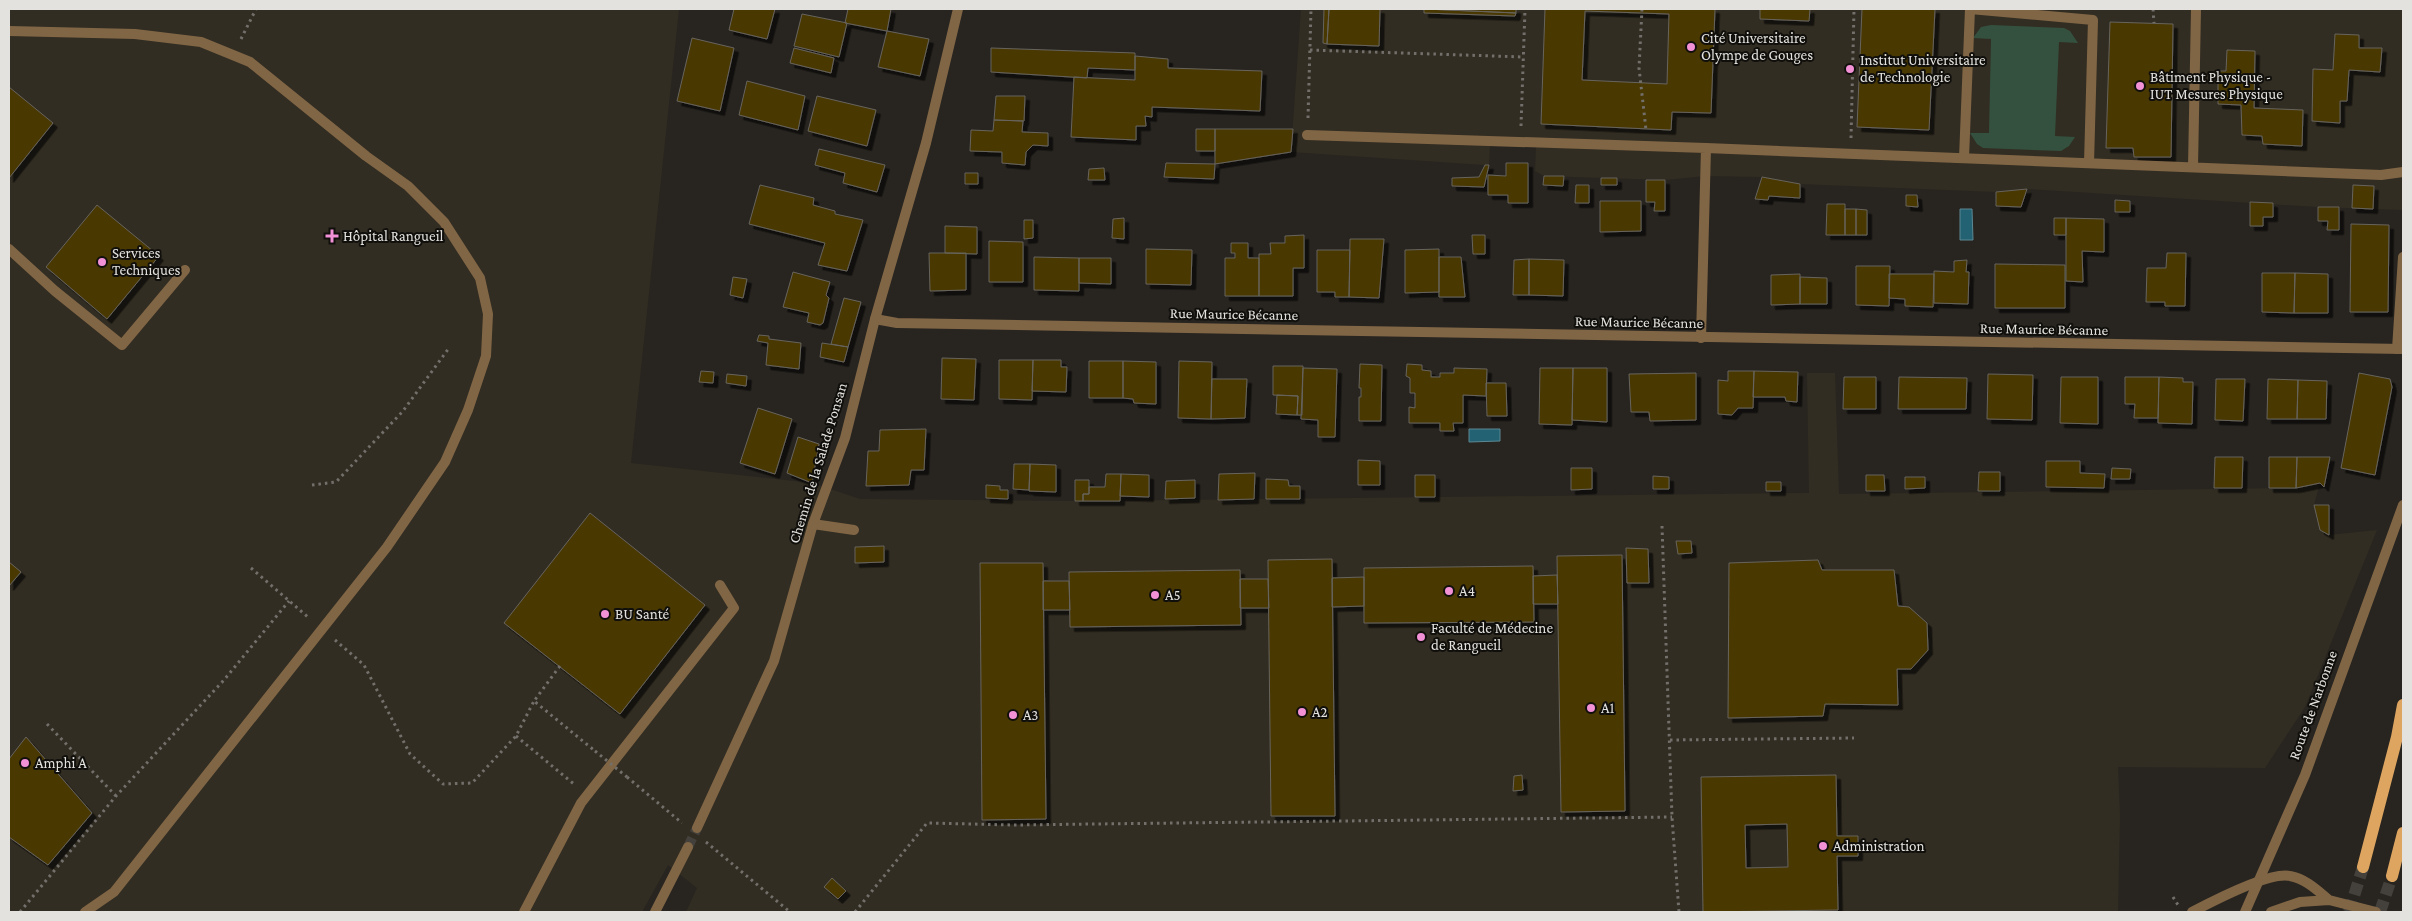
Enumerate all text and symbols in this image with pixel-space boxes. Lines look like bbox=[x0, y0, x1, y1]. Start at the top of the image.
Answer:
place label: Cité Universitaire Olympe de Gouges bbox=[1701, 30, 1813, 64]
marker: Cité Universitaire Olympe de Gouges bbox=[1685, 41, 1697, 53]
place label: Institut Universitaire de Technologie bbox=[1860, 52, 1986, 86]
marker: Institut Universitaire de Technologie bbox=[1844, 63, 1856, 75]
place label: Bâtiment Physique - IUT Mesures Physique bbox=[2150, 69, 2283, 103]
marker: Bâtiment Physique - IUT Mesures Physique bbox=[2134, 80, 2146, 92]
place label: Hôpital Rangueil bbox=[343, 228, 444, 245]
marker: Hôpital Rangueil bbox=[325, 229, 339, 243]
place label: Services Techniques bbox=[112, 245, 181, 279]
marker: Services Techniques bbox=[96, 256, 108, 268]
street label: Rue Maurice Bécanne bbox=[1170, 305, 1299, 323]
street label: Rue Maurice Bécanne bbox=[1575, 313, 1704, 331]
street label: Rue Maurice Bécanne bbox=[1980, 320, 2109, 338]
street label: Chemin de la Salade Ponsan bbox=[786, 381, 850, 545]
place label: A4 bbox=[1459, 583, 1475, 599]
marker: A4 bbox=[1443, 585, 1455, 597]
place label: A5 bbox=[1165, 587, 1181, 603]
marker: A5 bbox=[1149, 589, 1161, 601]
place label: BU Santé bbox=[615, 606, 670, 622]
marker: BU Santé bbox=[599, 608, 611, 620]
place label: Faculté de Médecine de Rangueil bbox=[1431, 620, 1553, 654]
marker: Faculté de Médecine de Rangueil bbox=[1415, 631, 1427, 643]
street label: Route de Narbonne bbox=[2286, 648, 2340, 762]
place label: A1 bbox=[1601, 700, 1615, 716]
marker: A1 bbox=[1585, 702, 1597, 714]
place label: A2 bbox=[1312, 704, 1328, 720]
marker: A2 bbox=[1296, 706, 1308, 718]
place label: A3 bbox=[1023, 707, 1038, 723]
marker: A3 bbox=[1007, 709, 1019, 721]
place label: Amphi A bbox=[35, 755, 87, 772]
marker: Amphi A bbox=[19, 757, 31, 769]
place label: Administration bbox=[1833, 838, 1925, 854]
marker: Administration bbox=[1817, 840, 1829, 852]

